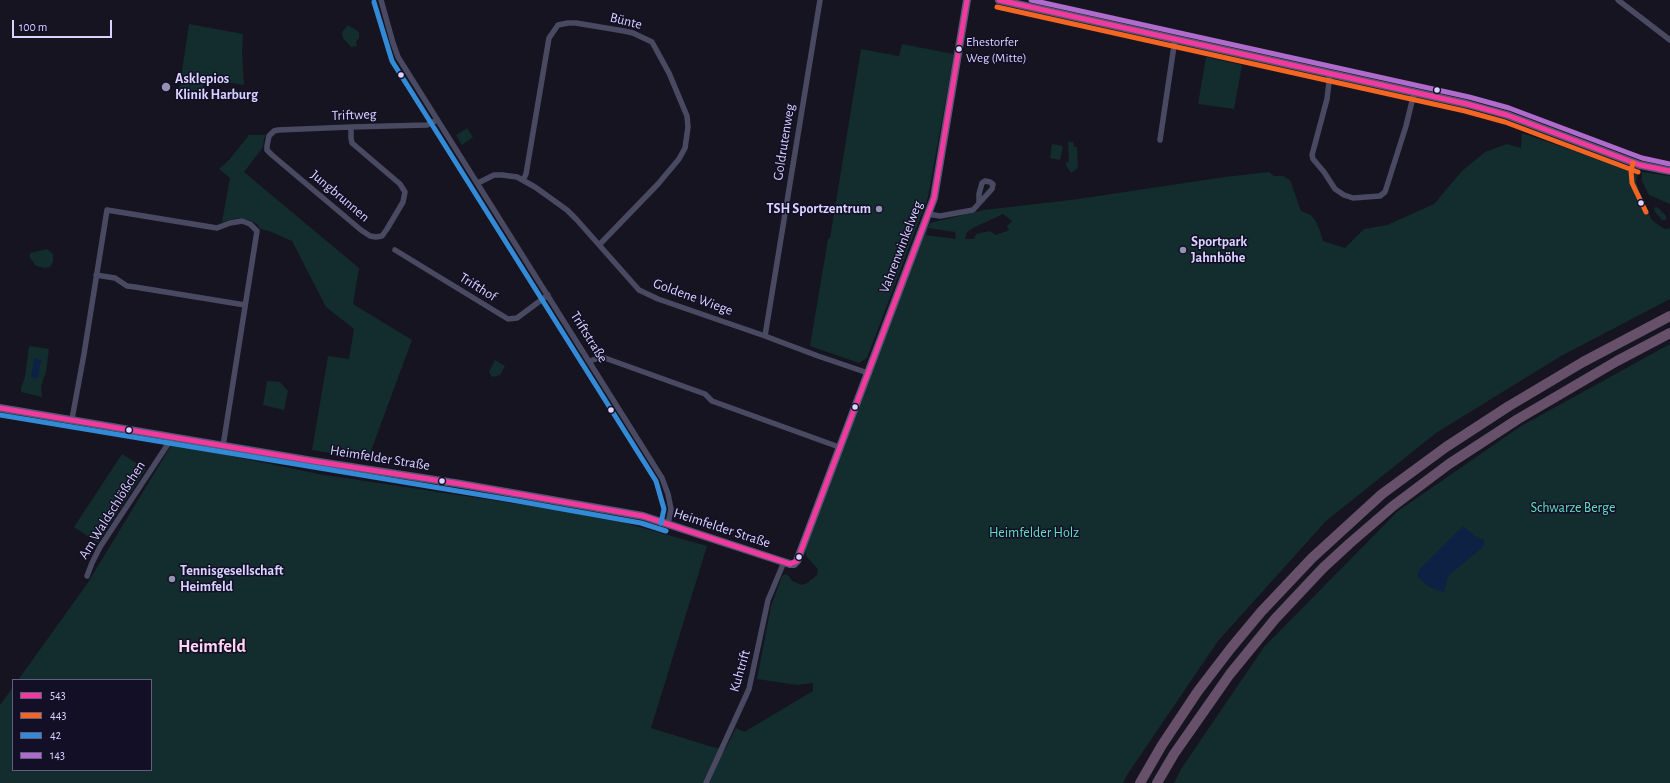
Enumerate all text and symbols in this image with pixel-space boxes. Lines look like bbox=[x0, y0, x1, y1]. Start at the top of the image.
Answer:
street label: Bünte bbox=[608, 9, 644, 33]
scale bar bbox=[14, 12, 114, 38]
text: 100 m bbox=[19, 21, 47, 33]
place label: Ehestorfer Weg (Mitte) bbox=[966, 34, 1027, 65]
marker: Ehestorfer Weg (Mitte) bbox=[954, 44, 964, 54]
unlabelled marker bbox=[396, 70, 406, 80]
place label: Asklepios Klinik Harburg bbox=[175, 71, 258, 104]
marker: Asklepios Klinik Harburg bbox=[160, 81, 172, 93]
unlabelled marker bbox=[1432, 85, 1442, 95]
street label: Goldrutenweg bbox=[770, 102, 798, 182]
street label: Triftweg bbox=[331, 106, 377, 124]
street label: Jungbrunnen bbox=[307, 166, 373, 226]
unlabelled marker bbox=[1636, 198, 1646, 208]
street label: Vahrenwinkelweg bbox=[876, 199, 926, 295]
place label: TSH Sportzentrum bbox=[767, 201, 871, 217]
marker: TSH Sportzentrum bbox=[874, 204, 884, 214]
place label: Sportpark Jahnhöhe bbox=[1191, 234, 1247, 266]
marker: Sportpark Jahnhöhe bbox=[1178, 245, 1188, 255]
street label: Trifthof bbox=[456, 269, 500, 305]
street label: Goldene Wiege bbox=[651, 275, 735, 319]
street label: Triftstraße bbox=[567, 308, 611, 366]
unlabelled marker bbox=[850, 402, 860, 412]
unlabelled marker bbox=[606, 405, 616, 415]
unlabelled marker bbox=[124, 425, 134, 435]
street label: Heimfelder Straße bbox=[329, 442, 431, 474]
street label: Am Waldschlößchen bbox=[75, 458, 149, 562]
unlabelled marker bbox=[437, 476, 447, 486]
park label: Schwarze Berge bbox=[1531, 500, 1615, 516]
street label: Heimfelder Straße bbox=[671, 504, 773, 552]
park label: Heimfelder Holz bbox=[989, 525, 1079, 541]
unlabelled marker bbox=[794, 552, 804, 562]
place label: Tennisgesellschaft Heimfeld bbox=[180, 563, 283, 596]
marker: Tennisgesellschaft Heimfeld bbox=[167, 574, 177, 584]
district label: Heimfeld bbox=[178, 636, 246, 658]
street label: Kuhtrift bbox=[726, 648, 754, 694]
legend bbox=[12, 679, 152, 771]
text: 543 bbox=[50, 689, 66, 701]
text: 443 bbox=[50, 709, 67, 721]
text: 42 bbox=[50, 729, 61, 741]
text: 143 bbox=[50, 749, 65, 761]

